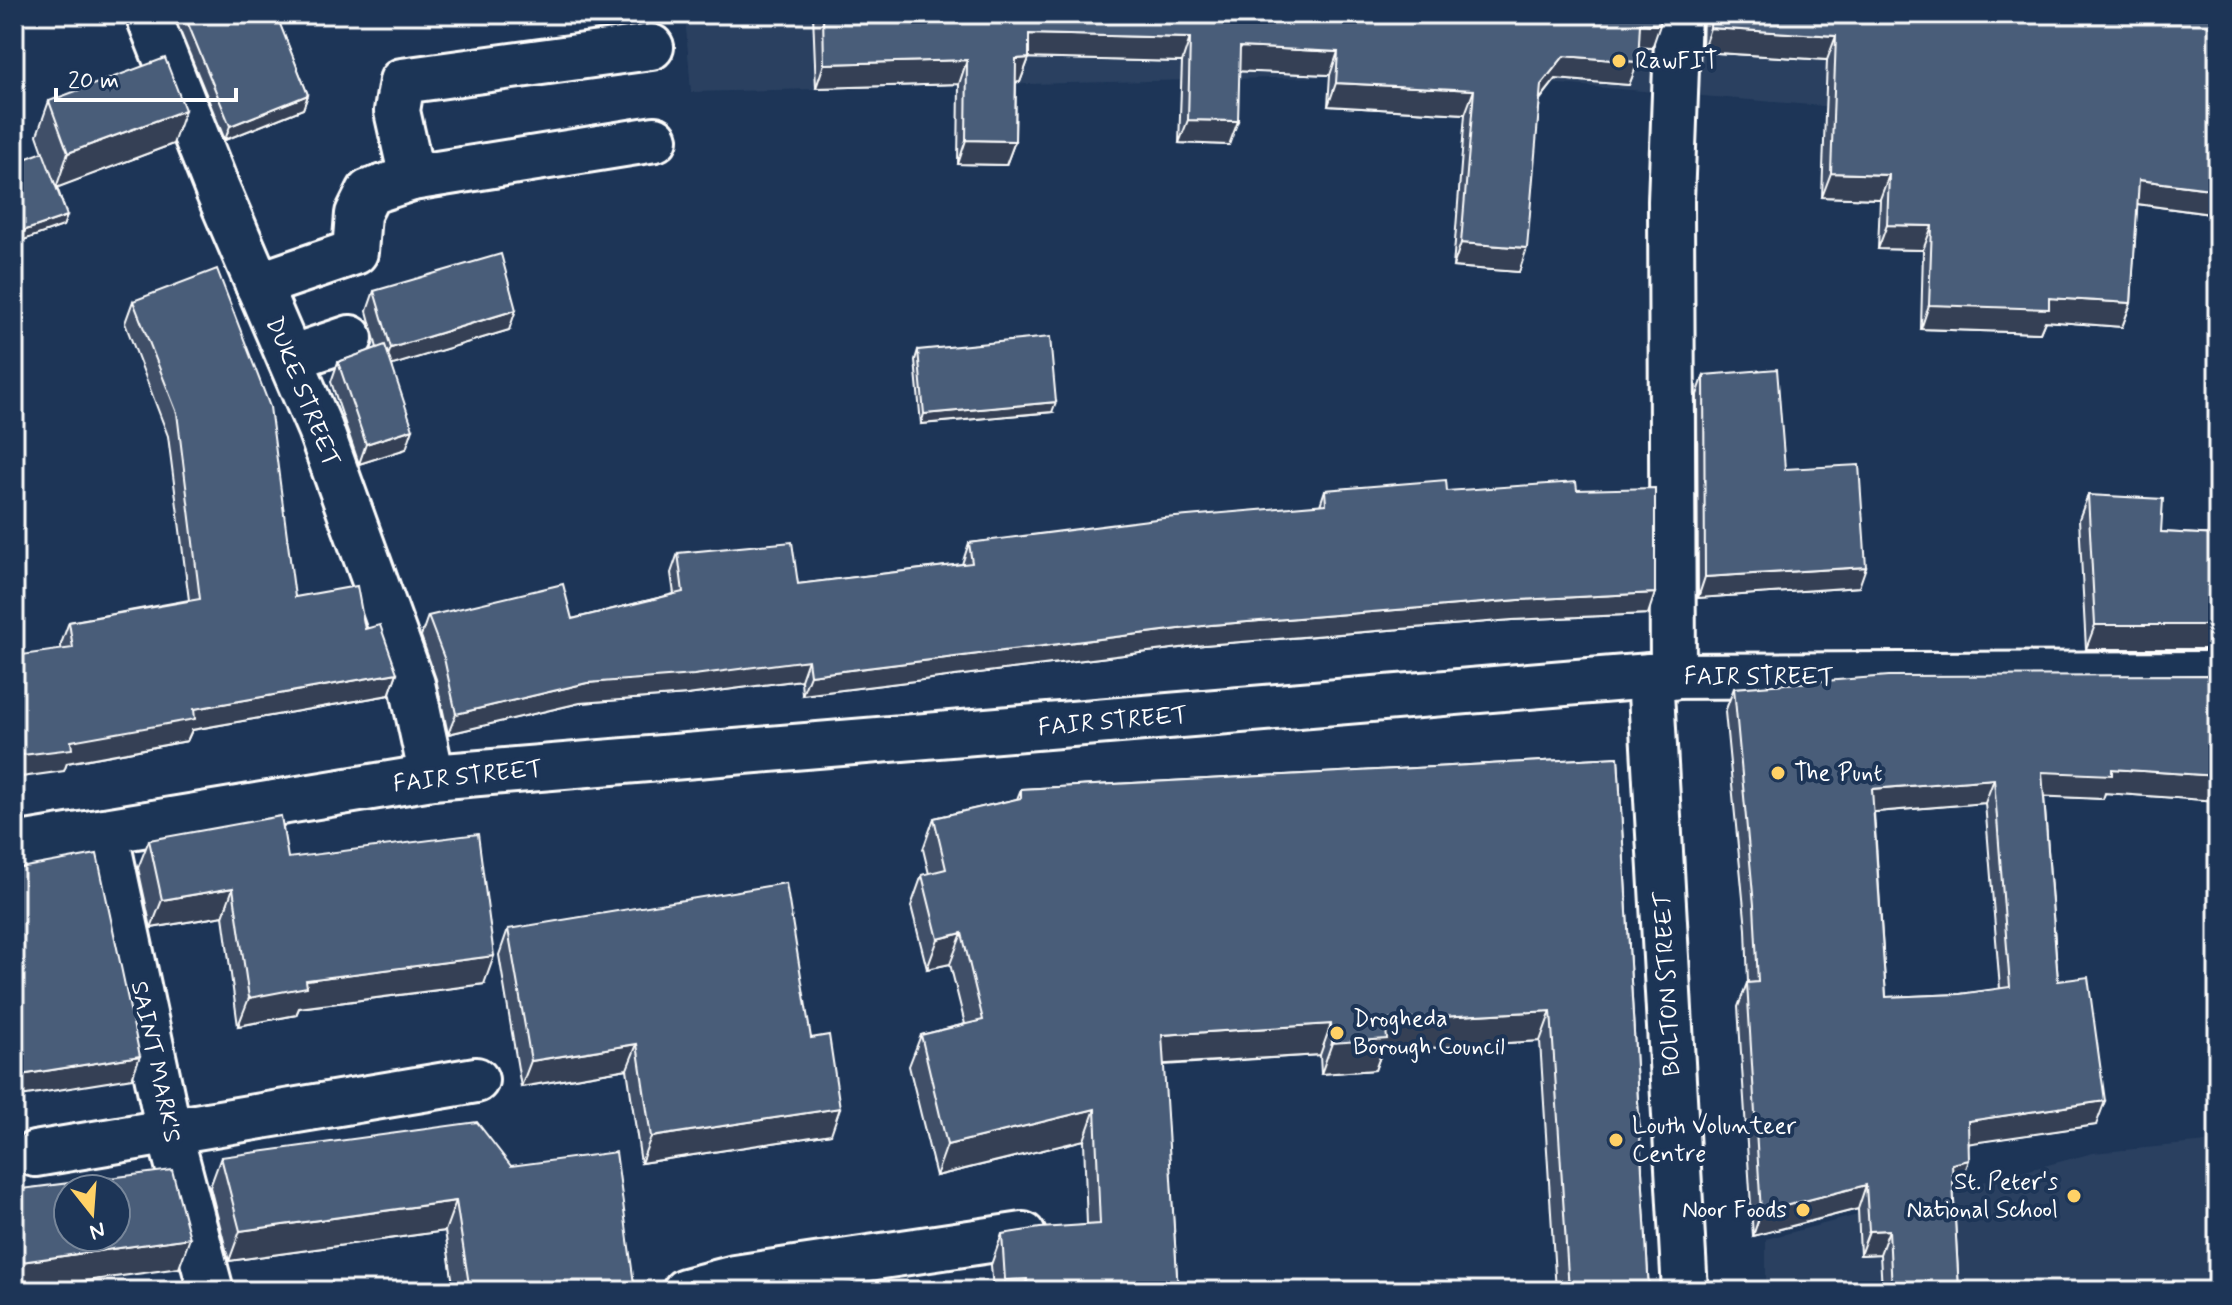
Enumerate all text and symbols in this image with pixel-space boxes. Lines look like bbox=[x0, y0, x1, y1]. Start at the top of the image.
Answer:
place label: RawFIT bbox=[1635, 46, 1718, 77]
scale bar bbox=[56, 52, 236, 102]
marker: RawFIT bbox=[1610, 52, 1628, 70]
text: 20 m bbox=[68, 66, 119, 97]
street label: DUKE STREET bbox=[258, 312, 346, 472]
street label: FAIR STREET bbox=[1684, 662, 1834, 693]
street label: FAIR STREET bbox=[1037, 700, 1189, 744]
street label: FAIR STREET bbox=[392, 754, 544, 800]
place label: The Punt bbox=[1794, 758, 1882, 789]
marker: The Punt bbox=[1769, 764, 1787, 782]
street label: BOLTON STREET bbox=[1648, 890, 1688, 1077]
street label: SAINT MARK'S bbox=[123, 978, 187, 1146]
place label: Drogheda Borough Council bbox=[1353, 1004, 1505, 1063]
marker: Drogheda Borough Council bbox=[1328, 1024, 1346, 1042]
place label: Louth Volunteer Centre bbox=[1632, 1111, 1796, 1170]
marker: Louth Volunteer Centre bbox=[1607, 1131, 1625, 1149]
place label: St. Peter's National School bbox=[1906, 1167, 2058, 1226]
north arrow bbox=[52, 1173, 132, 1253]
marker: St. Peter's National School bbox=[2065, 1187, 2083, 1205]
place label: Noor Foods bbox=[1682, 1195, 1787, 1226]
marker: Noor Foods bbox=[1794, 1201, 1812, 1219]
text: N bbox=[86, 1215, 108, 1246]

